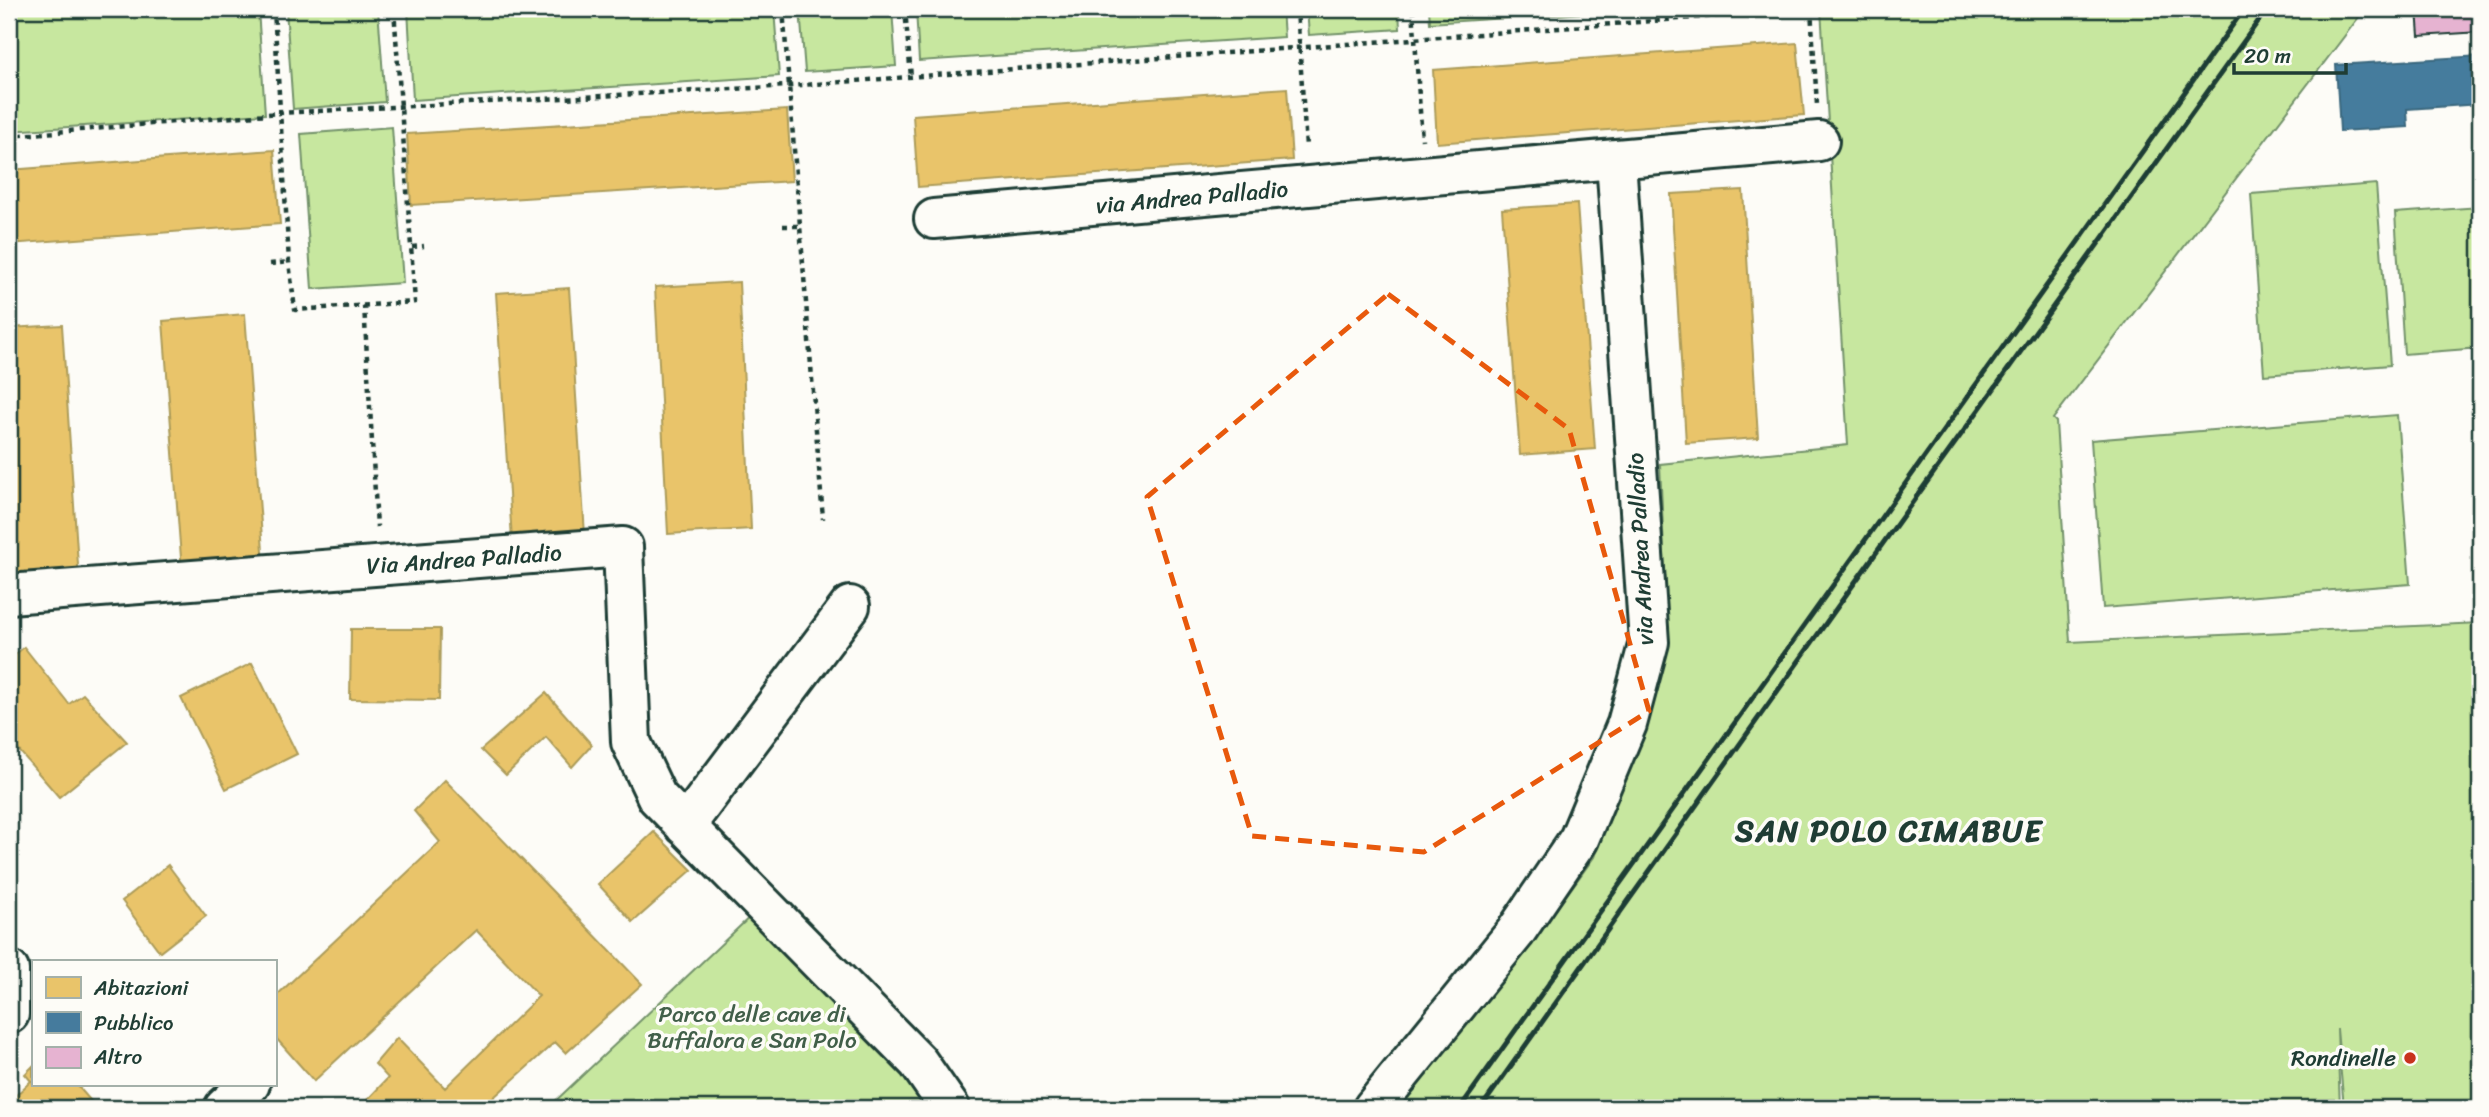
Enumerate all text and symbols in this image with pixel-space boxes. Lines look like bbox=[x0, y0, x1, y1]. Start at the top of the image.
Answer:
scale bar bbox=[2234, 32, 2346, 76]
text: 20 m bbox=[2244, 37, 2291, 75]
street label: via Andrea Palladio bbox=[1094, 169, 1290, 226]
street label: via Andrea Palladio bbox=[1615, 451, 1666, 646]
street label: Via Andrea Palladio bbox=[365, 532, 563, 587]
district label: SAN POLO CIMABUE bbox=[1734, 804, 2043, 858]
legend bbox=[32, 960, 276, 1086]
text: Abitazioni bbox=[93, 969, 190, 1007]
park label: Parco delle cave di Buffalora e San Polo bbox=[647, 994, 857, 1061]
text: Pubblico bbox=[94, 1004, 173, 1042]
text: Altro bbox=[93, 1038, 143, 1076]
place label: Rondinelle bbox=[2291, 1038, 2396, 1079]
marker: Rondinelle bbox=[2402, 1050, 2418, 1066]

